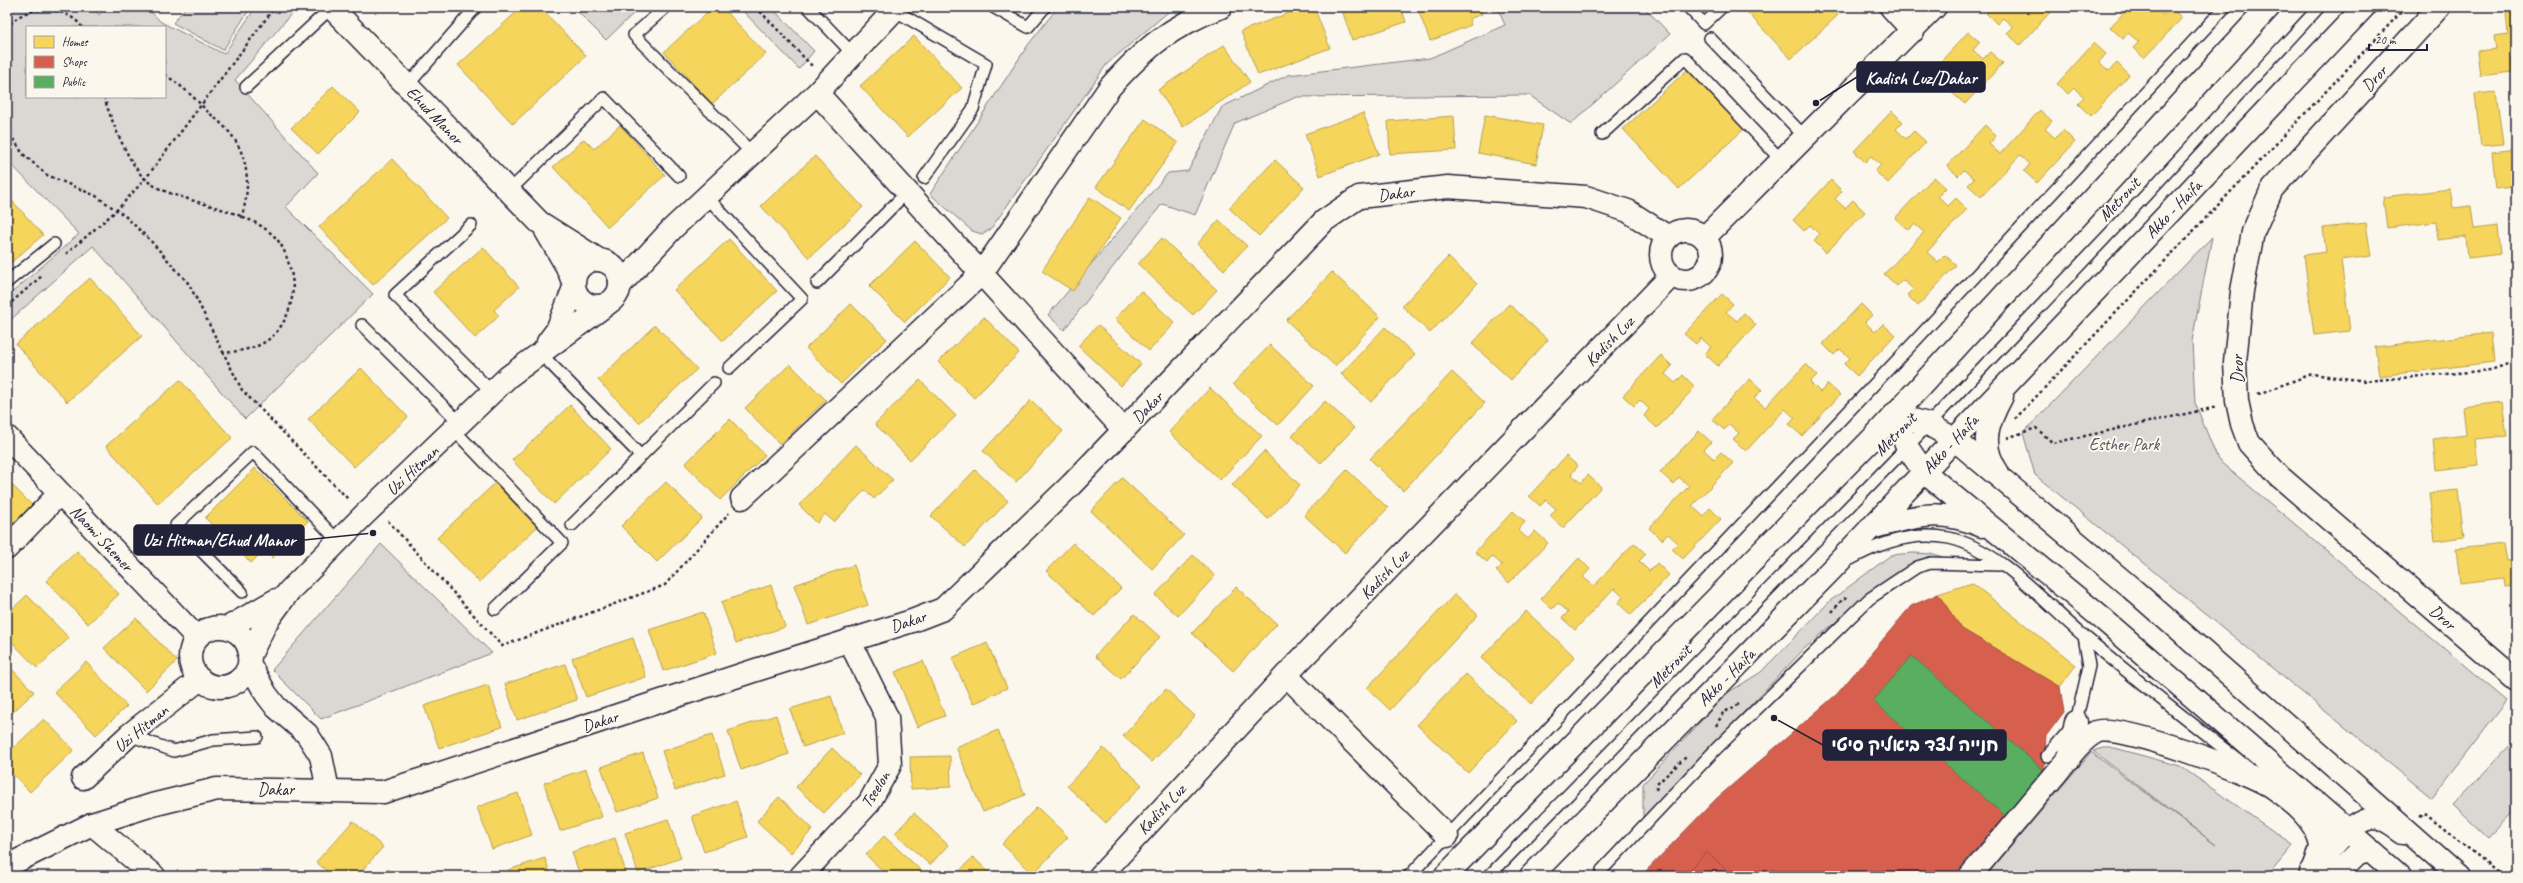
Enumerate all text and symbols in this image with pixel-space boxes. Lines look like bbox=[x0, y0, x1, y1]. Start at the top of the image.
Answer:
legend bbox=[26, 26, 166, 98]
scale bar bbox=[2369, 26, 2427, 52]
text: 20 m bbox=[2375, 32, 2397, 48]
text: Homes bbox=[62, 34, 89, 50]
text: Shops bbox=[62, 54, 87, 70]
street label: Dror bbox=[2357, 59, 2393, 96]
callout: Kadish Luz/Dakar bbox=[1857, 62, 1985, 92]
text: Kadish Luz/Dakar bbox=[1865, 67, 1979, 89]
text: Public bbox=[62, 74, 86, 90]
street label: Ehud Manor bbox=[402, 82, 469, 150]
street label: Metronit bbox=[2094, 171, 2146, 226]
street label: Akko - Haifa bbox=[2141, 174, 2208, 243]
street label: Dakar bbox=[1377, 181, 1417, 206]
street label: Kadish Luz bbox=[1580, 311, 1639, 371]
street label: Dror bbox=[2227, 353, 2248, 383]
street label: Dakar bbox=[1127, 386, 1169, 428]
street label: Metronit bbox=[1870, 407, 1923, 460]
street label: Akko - Haifa bbox=[1918, 409, 1984, 478]
park label: Esther Park bbox=[2089, 434, 2161, 455]
street label: Uzi Hitman bbox=[382, 440, 444, 500]
street label: Naomi Shemer bbox=[66, 501, 139, 577]
callout: Uzi Hitman/Ehud Manor bbox=[134, 525, 304, 555]
text: Uzi Hitman/Ehud Manor bbox=[143, 529, 298, 551]
street label: Kadish Luz bbox=[1355, 544, 1414, 604]
street label: Dror bbox=[2425, 600, 2462, 636]
street label: Dakar bbox=[888, 605, 931, 637]
street label: Metronit bbox=[1645, 639, 1698, 692]
street label: Akko - Haifa bbox=[1693, 643, 1761, 711]
street label: Uzi Hitman bbox=[110, 699, 174, 757]
street label: Dakar bbox=[580, 705, 622, 737]
callout: חנייה לצד ביאליק סיטי bbox=[1823, 730, 2006, 760]
text: חנייה לצד ביאליק סיטי bbox=[1831, 734, 1999, 756]
street label: Tseelon bbox=[856, 766, 896, 812]
street label: Kadish Luz bbox=[1133, 778, 1191, 839]
street label: Dakar bbox=[258, 779, 296, 800]

